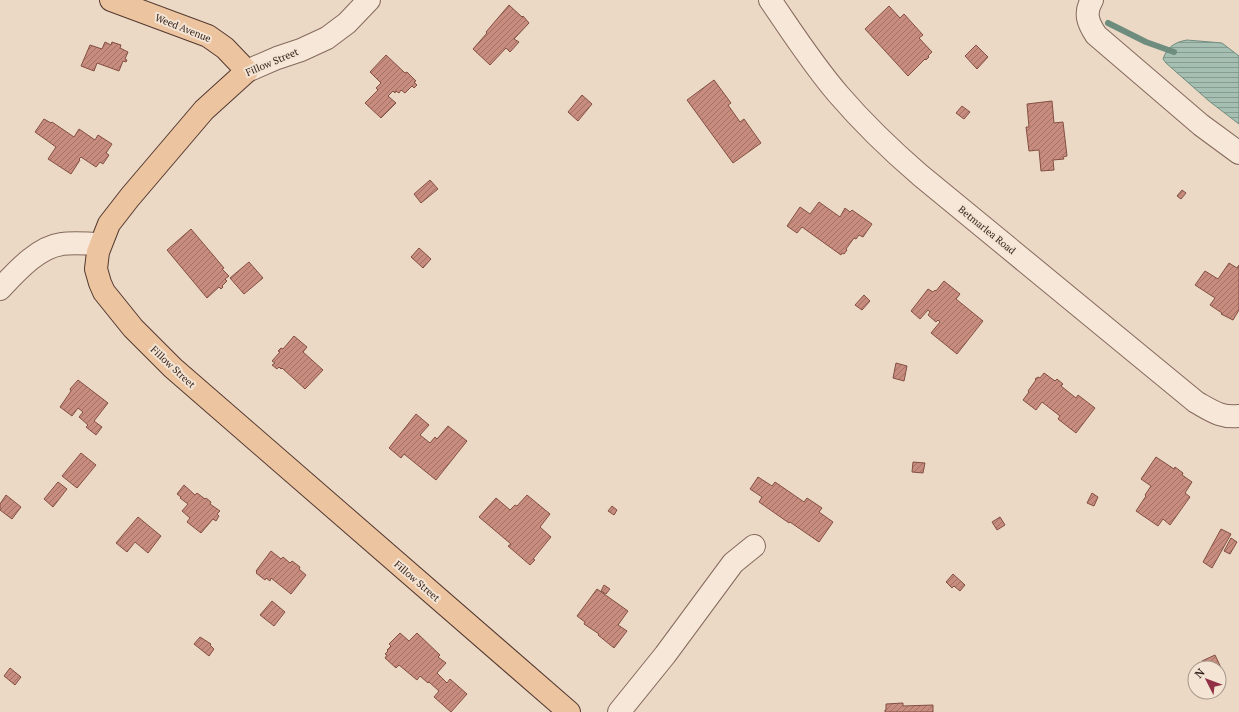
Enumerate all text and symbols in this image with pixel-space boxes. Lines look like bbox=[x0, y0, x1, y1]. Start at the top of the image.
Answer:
street label: Weed Avenue bbox=[153, 11, 213, 45]
street label: Fillow Street bbox=[244, 45, 301, 79]
street label: Betmarlea Road bbox=[956, 203, 1019, 257]
street label: Fillow Street bbox=[148, 343, 198, 391]
street label: Fillow Street bbox=[391, 558, 443, 605]
north arrow bbox=[1187, 660, 1227, 700]
text: N bbox=[1192, 665, 1208, 681]

